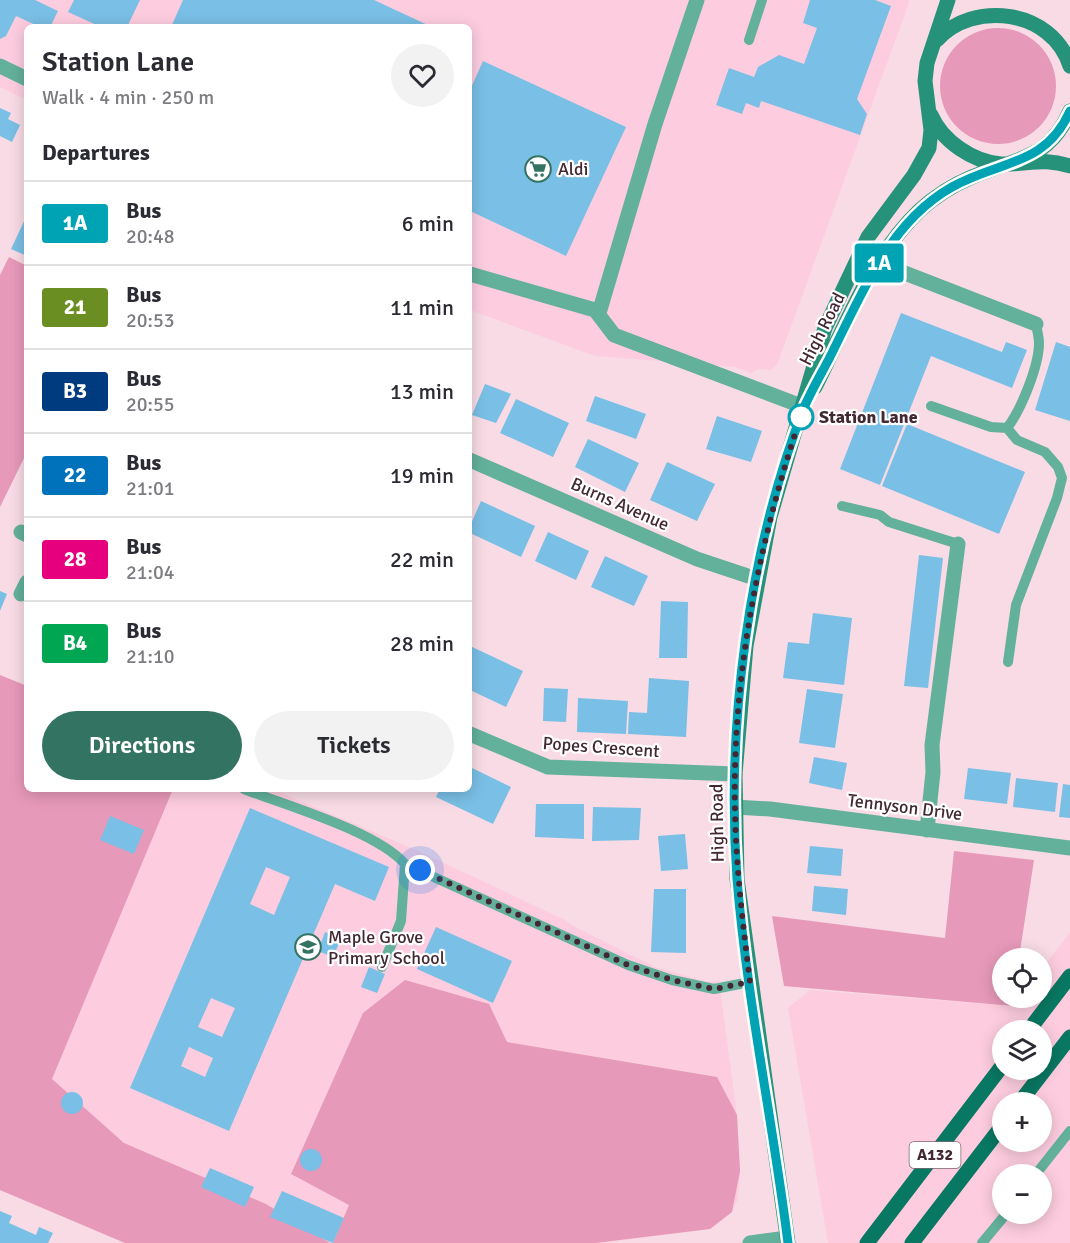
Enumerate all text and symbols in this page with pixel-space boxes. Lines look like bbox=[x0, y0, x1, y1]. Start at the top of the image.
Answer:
button: heart bbox=[391, 44, 454, 107]
text: Station Lane bbox=[42, 45, 194, 79]
text: Walk · 4 min · 250 m bbox=[42, 85, 214, 110]
text: Departures bbox=[42, 139, 150, 166]
supermarket icon: Aldi bbox=[523, 154, 553, 184]
place label: Aldi bbox=[558, 158, 588, 180]
text: Bus bbox=[126, 197, 161, 224]
text: 1A bbox=[63, 210, 87, 236]
text: 6 min bbox=[402, 210, 454, 237]
text: 20:48 bbox=[126, 224, 175, 249]
line badge: 1A bbox=[852, 244, 906, 282]
text: 1A bbox=[867, 250, 891, 276]
text: Bus bbox=[126, 281, 161, 308]
street label: High Road bbox=[794, 289, 850, 369]
text: 21 bbox=[64, 294, 86, 320]
text: 11 min bbox=[390, 294, 454, 321]
text: 20:53 bbox=[126, 308, 175, 333]
text: Bus bbox=[126, 365, 161, 392]
text: B3 bbox=[63, 378, 87, 404]
text: 13 min bbox=[390, 378, 454, 405]
text: 20:55 bbox=[126, 392, 175, 417]
marker: Station Lane bbox=[788, 404, 814, 430]
place label: Station Lane bbox=[819, 406, 918, 428]
text: Bus bbox=[126, 449, 161, 476]
text: 22 bbox=[64, 462, 86, 488]
text: 19 min bbox=[390, 462, 454, 489]
street label: Burns Avenue bbox=[567, 473, 673, 535]
text: 21:01 bbox=[126, 476, 175, 501]
text: Bus bbox=[126, 533, 161, 560]
text: 28 bbox=[64, 546, 86, 572]
text: 22 min bbox=[390, 546, 454, 573]
text: 21:04 bbox=[126, 560, 175, 585]
text: Bus bbox=[126, 617, 161, 644]
text: B4 bbox=[63, 630, 87, 656]
text: 28 min bbox=[390, 630, 454, 657]
text: 21:10 bbox=[126, 644, 175, 669]
button: Directions bbox=[42, 711, 242, 780]
button: Tickets bbox=[254, 711, 454, 780]
street label: Popes Crescent bbox=[542, 732, 660, 762]
street label: High Road bbox=[705, 783, 729, 863]
street label: Tennyson Drive bbox=[846, 789, 964, 825]
your location bbox=[405, 855, 435, 885]
place label: Maple Grove Primary School bbox=[328, 926, 445, 969]
school or university icon: Maple Grove Primary School bbox=[293, 932, 323, 962]
map controls bbox=[992, 948, 1052, 1224]
button: locate bbox=[992, 948, 1052, 1008]
button: layers bbox=[992, 1020, 1052, 1080]
button: + bbox=[992, 1092, 1052, 1152]
road number: A132 bbox=[910, 1142, 960, 1168]
button: − bbox=[992, 1164, 1052, 1224]

